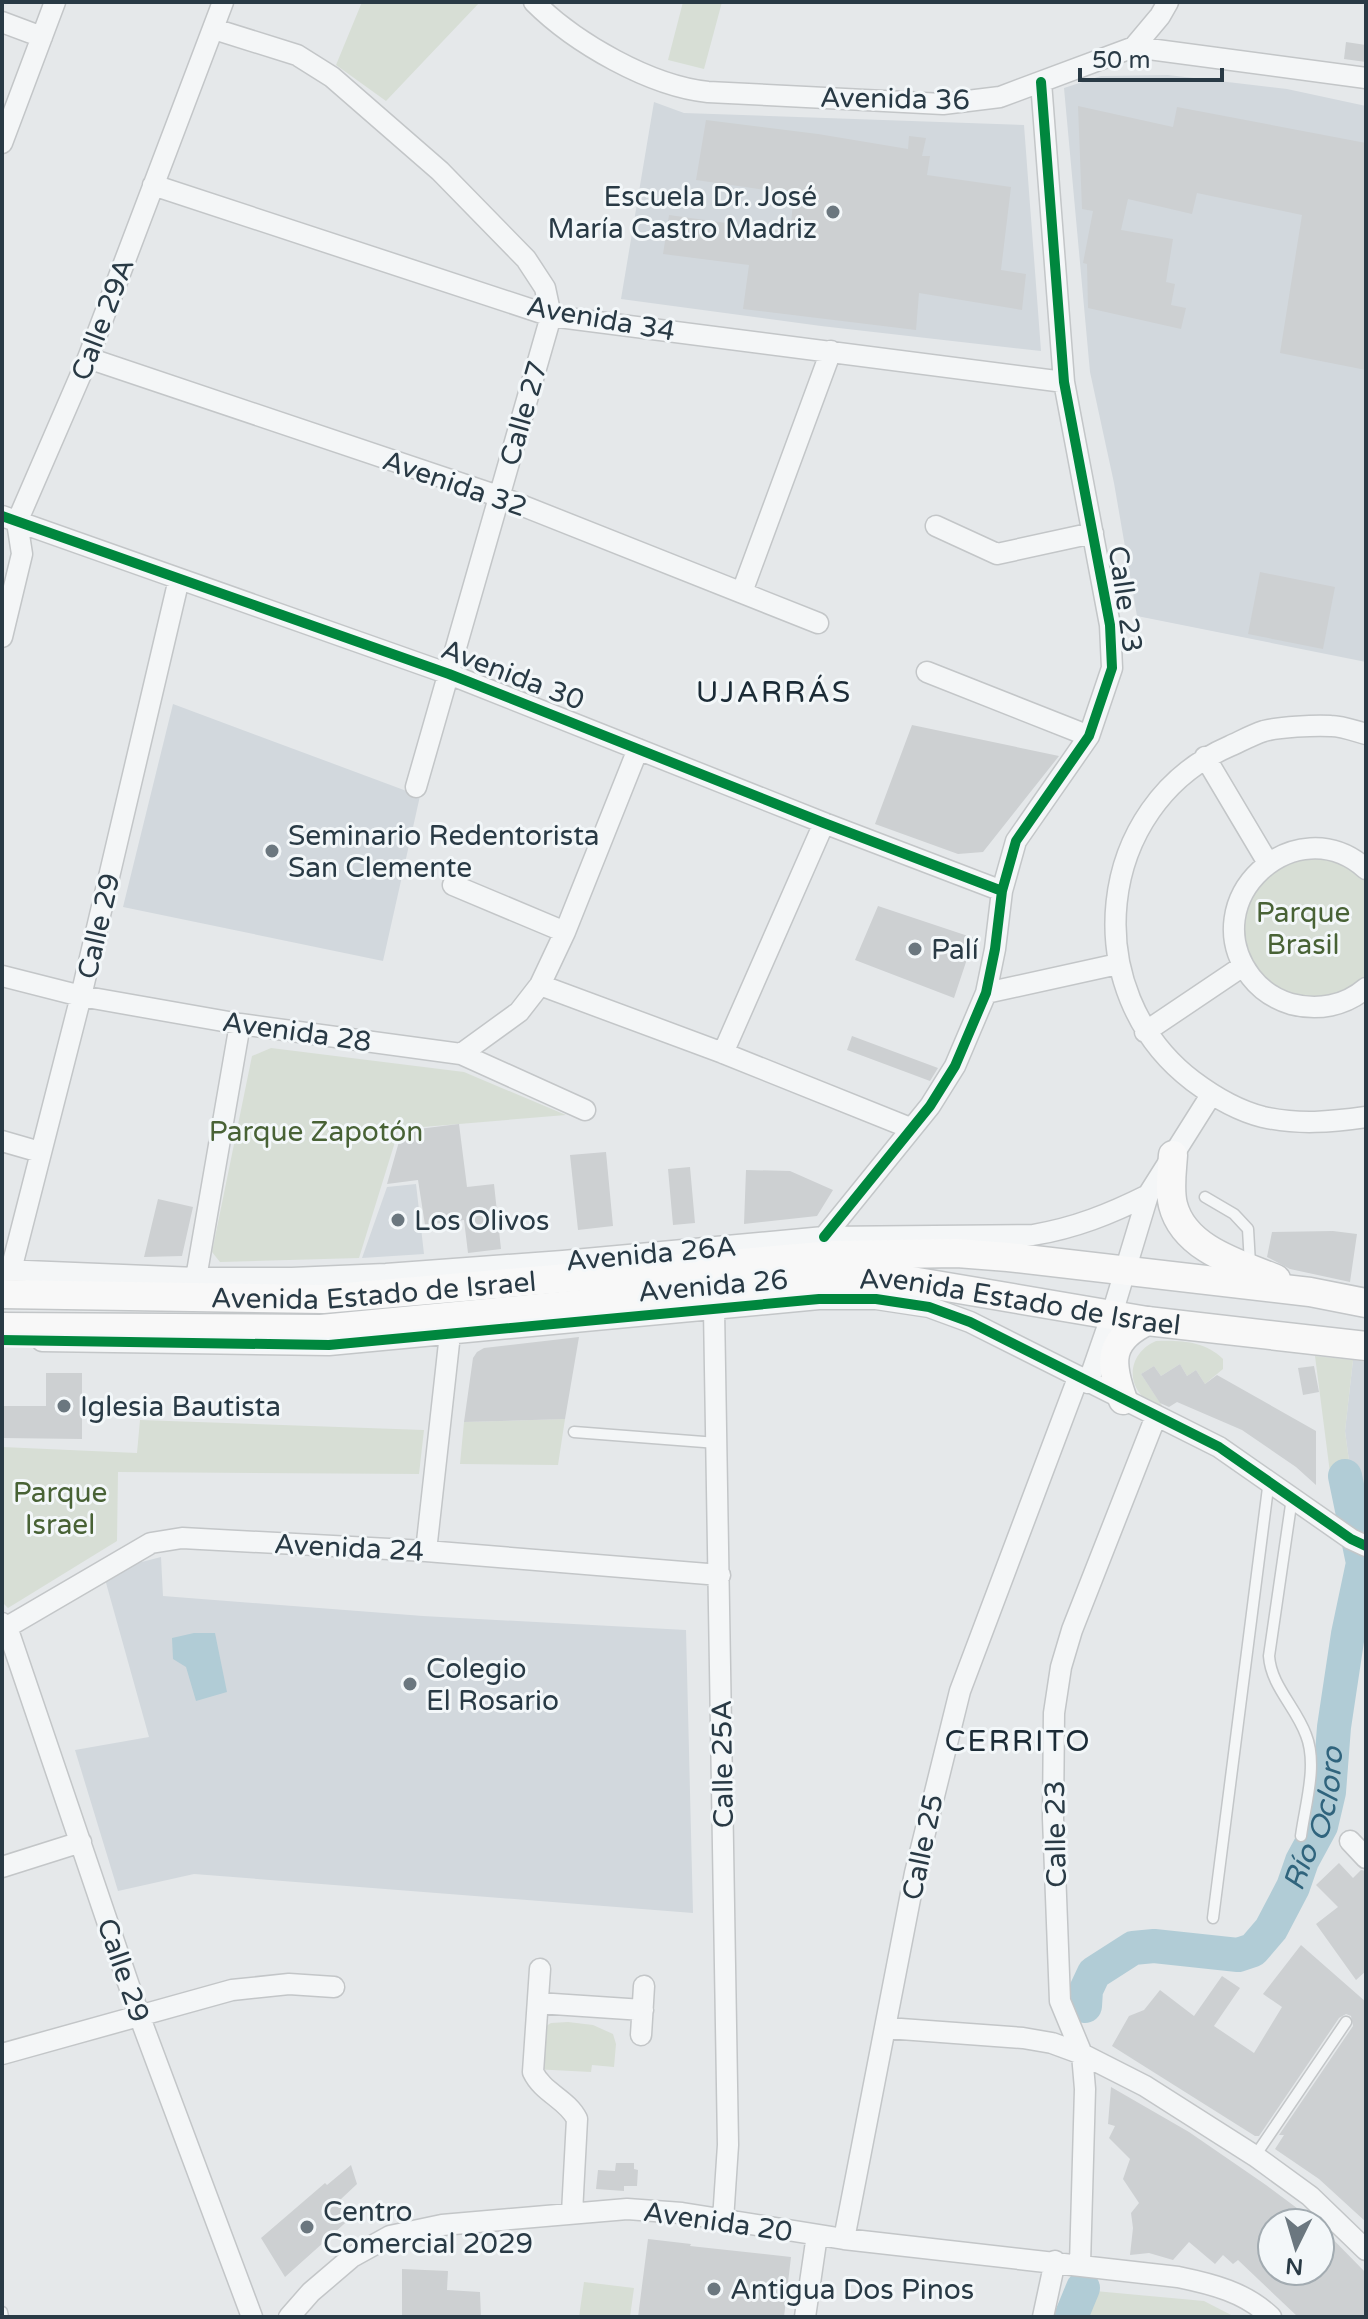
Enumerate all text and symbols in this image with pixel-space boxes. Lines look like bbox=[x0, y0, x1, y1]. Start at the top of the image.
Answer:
scale bar bbox=[1080, 32, 1222, 82]
text: 50 m bbox=[1092, 46, 1150, 75]
street label: Avenida 36 bbox=[820, 81, 970, 117]
place label: Escuela Dr. José María Castro Madriz bbox=[548, 180, 817, 246]
marker: Escuela Dr. José María Castro Madriz bbox=[824, 203, 842, 221]
street label: Calle 29A bbox=[64, 253, 142, 385]
street label: Avenida 34 bbox=[524, 289, 678, 349]
street label: Calle 27 bbox=[493, 357, 555, 470]
street label: Avenida 32 bbox=[378, 443, 531, 524]
street label: Calle 23 bbox=[1101, 544, 1149, 655]
street label: Avenida 30 bbox=[436, 632, 589, 718]
district label: UJARRÁS bbox=[696, 674, 852, 711]
place label: Seminario Redentorista San Clemente bbox=[288, 819, 600, 885]
marker: Seminario Redentorista San Clemente bbox=[263, 842, 281, 860]
street label: Calle 29 bbox=[70, 870, 128, 982]
park label: Parque Brasil bbox=[1256, 896, 1350, 962]
place label: Palí bbox=[931, 933, 979, 967]
marker: Palí bbox=[906, 940, 924, 958]
street label: Avenida 28 bbox=[220, 1005, 374, 1059]
park label: Parque Zapotón bbox=[209, 1115, 423, 1149]
place label: Los Olivos bbox=[414, 1204, 549, 1238]
marker: Los Olivos bbox=[389, 1211, 407, 1229]
street label: Avenida 26A bbox=[564, 1230, 738, 1278]
street label: Avenida Estado de Israel bbox=[858, 1262, 1183, 1343]
street label: Avenida 26 bbox=[637, 1263, 789, 1309]
street label: Avenida Estado de Israel bbox=[211, 1265, 538, 1317]
place label: Iglesia Bautista bbox=[80, 1390, 281, 1424]
marker: Iglesia Bautista bbox=[55, 1397, 73, 1415]
park label: Parque Israel bbox=[13, 1476, 107, 1542]
street label: Avenida 24 bbox=[273, 1527, 425, 1569]
place label: Colegio El Rosario bbox=[426, 1652, 559, 1718]
marker: Colegio El Rosario bbox=[401, 1675, 419, 1693]
street label: Calle 25A bbox=[705, 1700, 741, 1828]
district label: CERRITO bbox=[944, 1723, 1092, 1760]
water label: Río Ocloro bbox=[1275, 1744, 1352, 1896]
street label: Calle 23 bbox=[1038, 1780, 1074, 1888]
street label: Calle 25 bbox=[895, 1791, 951, 1903]
street label: Calle 29 bbox=[89, 1914, 157, 2027]
place label: Centro Comercial 2029 bbox=[323, 2195, 533, 2261]
street label: Avenida 20 bbox=[641, 2195, 795, 2249]
north arrow bbox=[1256, 2207, 1336, 2287]
marker: Centro Comercial 2029 bbox=[298, 2218, 316, 2236]
text: N bbox=[1284, 2252, 1304, 2280]
place label: Antigua Dos Pinos bbox=[730, 2273, 974, 2307]
marker: Antigua Dos Pinos bbox=[705, 2280, 723, 2298]

